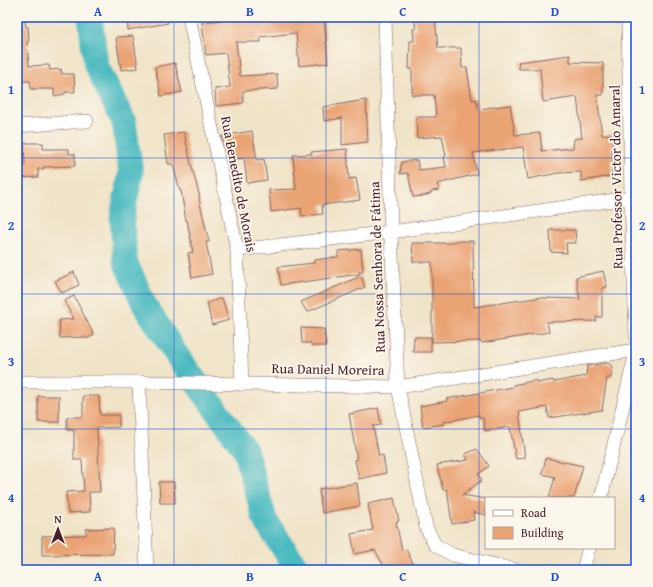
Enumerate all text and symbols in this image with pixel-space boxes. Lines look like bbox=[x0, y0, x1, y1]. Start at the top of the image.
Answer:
text: A bbox=[94, 2, 103, 21]
text: B bbox=[246, 2, 254, 21]
text: C bbox=[399, 2, 407, 21]
text: D bbox=[551, 2, 559, 21]
text: 1 bbox=[8, 80, 14, 99]
text: 1 bbox=[639, 80, 645, 99]
street label: Rua Professor Victor do Amaral bbox=[604, 85, 628, 269]
street label: Rua Benedito de Morais bbox=[216, 114, 262, 254]
street label: Rua Nossa Senhora de Fátima bbox=[364, 181, 390, 353]
text: 2 bbox=[8, 216, 15, 235]
text: 2 bbox=[639, 216, 646, 235]
text: 3 bbox=[8, 352, 14, 371]
text: 3 bbox=[639, 352, 645, 371]
street label: Rua Daniel Moreira bbox=[271, 358, 385, 380]
text: 4 bbox=[8, 488, 15, 507]
text: 4 bbox=[639, 488, 646, 507]
legend bbox=[485, 497, 615, 549]
text: Road bbox=[521, 504, 547, 521]
north arrow bbox=[38, 509, 78, 549]
text: N bbox=[54, 511, 62, 527]
text: Building bbox=[521, 524, 564, 541]
text: A bbox=[94, 567, 103, 586]
text: B bbox=[246, 567, 254, 586]
text: C bbox=[399, 567, 407, 586]
text: D bbox=[551, 567, 559, 586]

